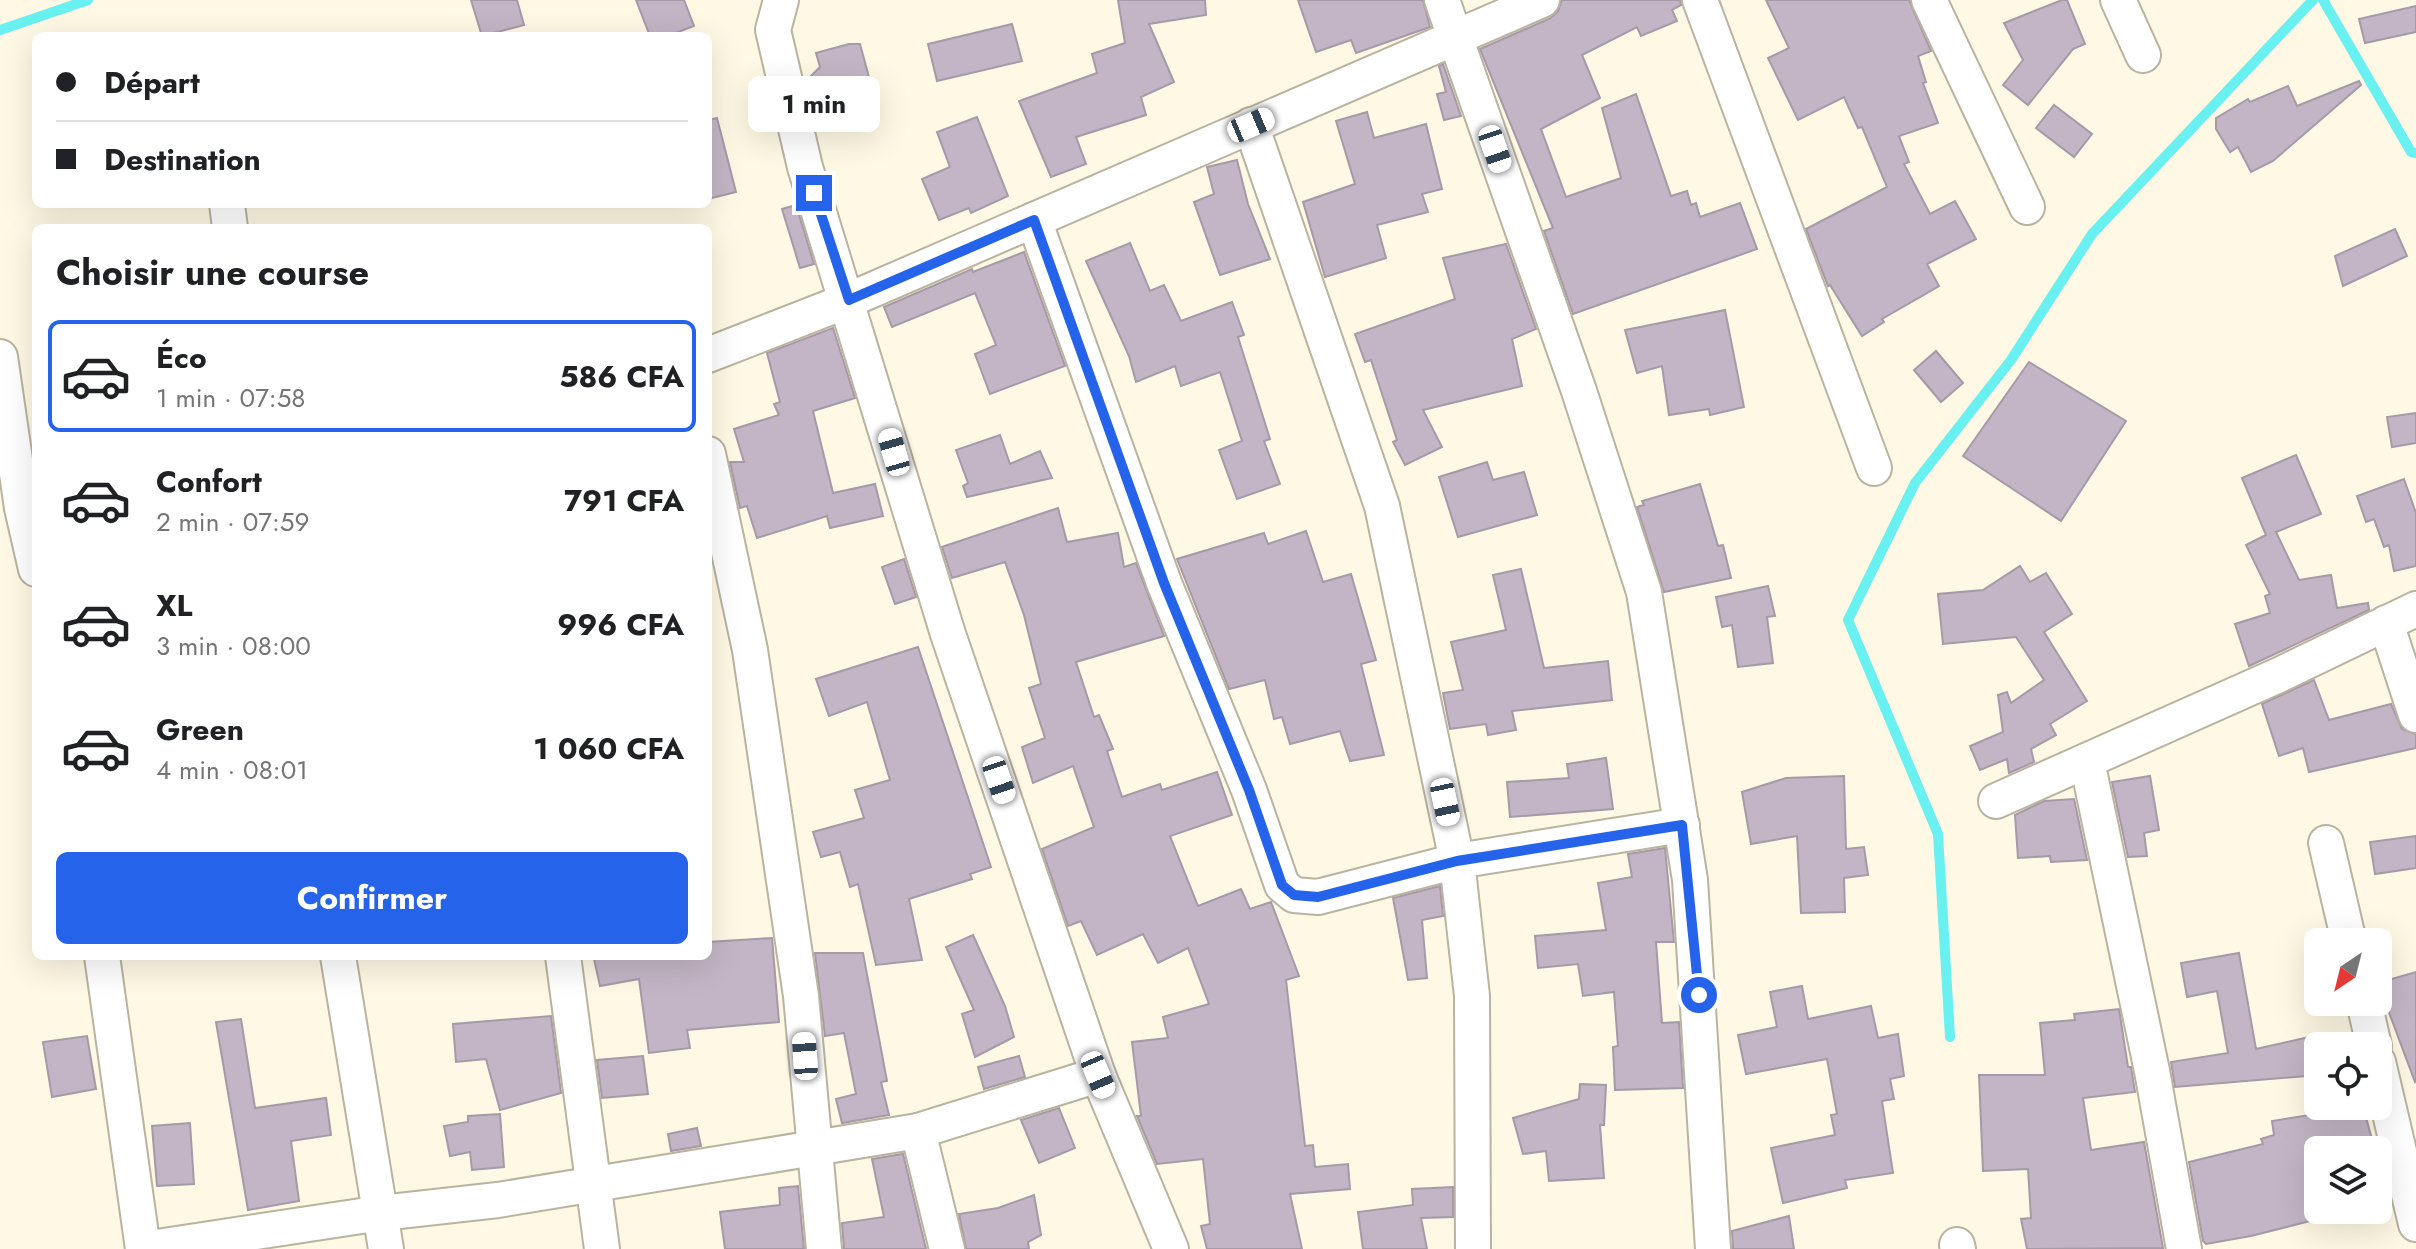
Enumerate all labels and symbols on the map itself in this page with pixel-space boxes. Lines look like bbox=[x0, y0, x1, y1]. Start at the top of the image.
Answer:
callout: 1 min bbox=[748, 77, 880, 133]
car bbox=[1224, 105, 1278, 145]
car bbox=[1476, 122, 1514, 176]
route end bbox=[796, 175, 832, 211]
car bbox=[876, 426, 912, 478]
car bbox=[980, 753, 1018, 807]
car bbox=[1428, 776, 1462, 828]
north arrow bbox=[2304, 928, 2392, 1016]
route start bbox=[1681, 977, 1717, 1013]
car bbox=[791, 1031, 819, 1081]
car bbox=[1078, 1048, 1118, 1102]

